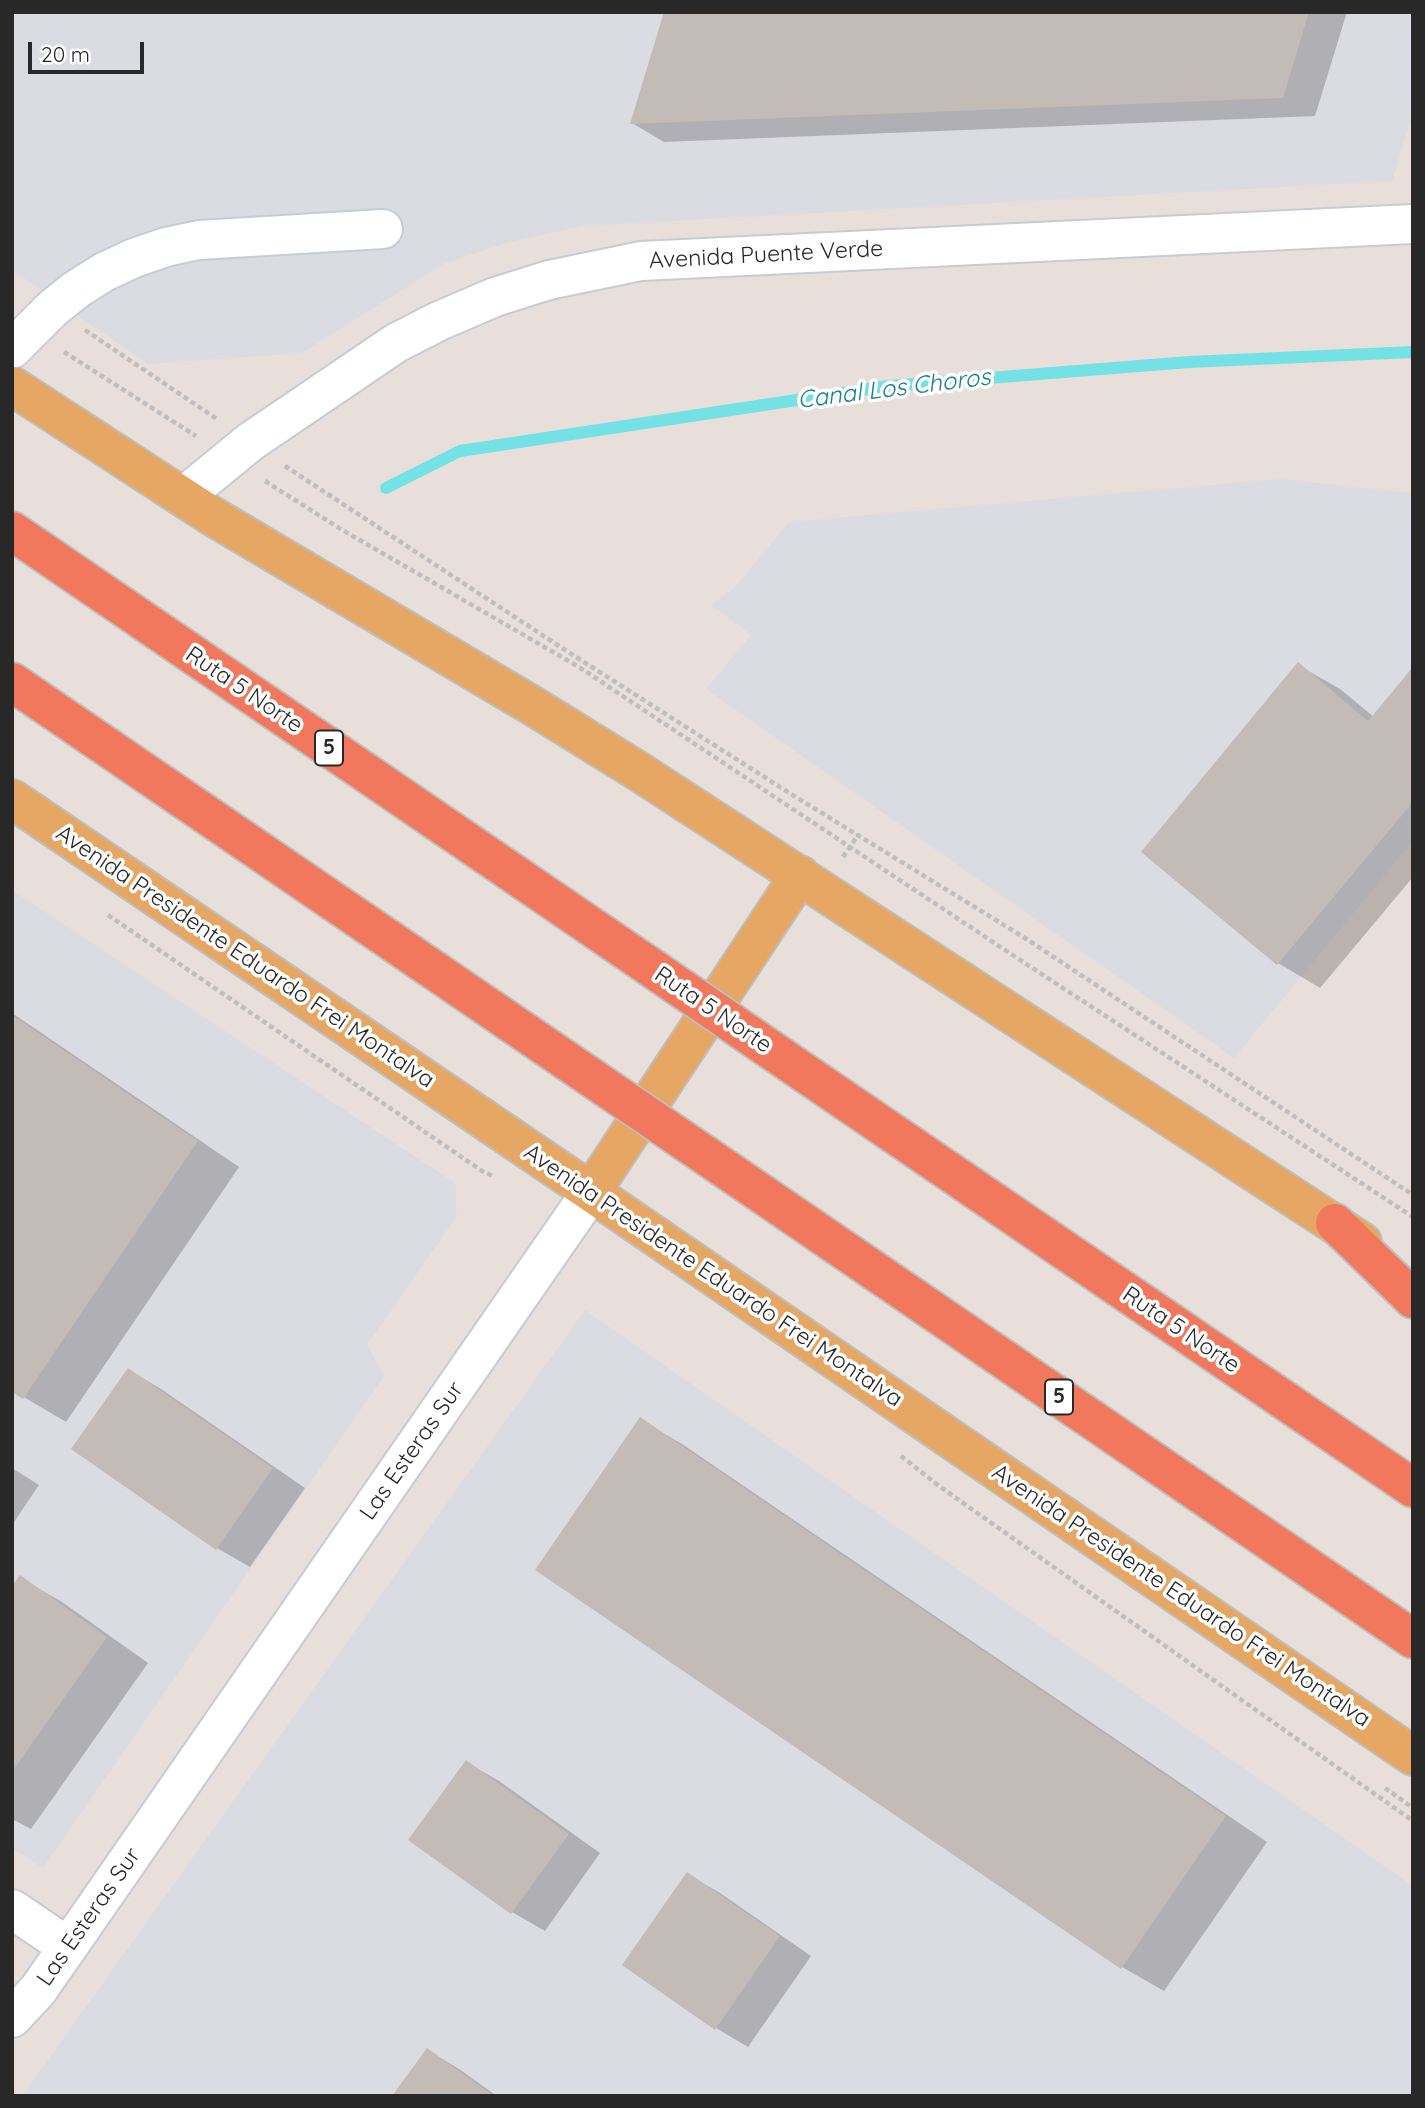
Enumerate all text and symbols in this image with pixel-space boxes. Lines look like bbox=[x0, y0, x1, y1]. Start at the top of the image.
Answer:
scale bar bbox=[32, 28, 147, 72]
text: 20 m bbox=[41, 41, 90, 67]
street label: Avenida Puente Verde bbox=[648, 235, 884, 275]
water label: Canal Los Choros bbox=[796, 363, 992, 415]
street label: Ruta 5 Norte bbox=[180, 641, 308, 739]
road number: 5 bbox=[315, 730, 343, 766]
street label: Avenida Presidente Eduardo Frei Montalva bbox=[51, 820, 439, 1094]
street label: Ruta 5 Norte bbox=[649, 961, 777, 1059]
street label: Avenida Presidente Eduardo Frei Montalva bbox=[519, 1139, 907, 1413]
street label: Ruta 5 Norte bbox=[1117, 1281, 1245, 1379]
street label: Las Esteras Sur bbox=[354, 1377, 470, 1525]
road number: 5 bbox=[1045, 1380, 1073, 1414]
street label: Avenida Presidente Eduardo Frei Montalva bbox=[987, 1459, 1375, 1733]
street label: Las Esteras Sur bbox=[31, 1843, 147, 1991]

